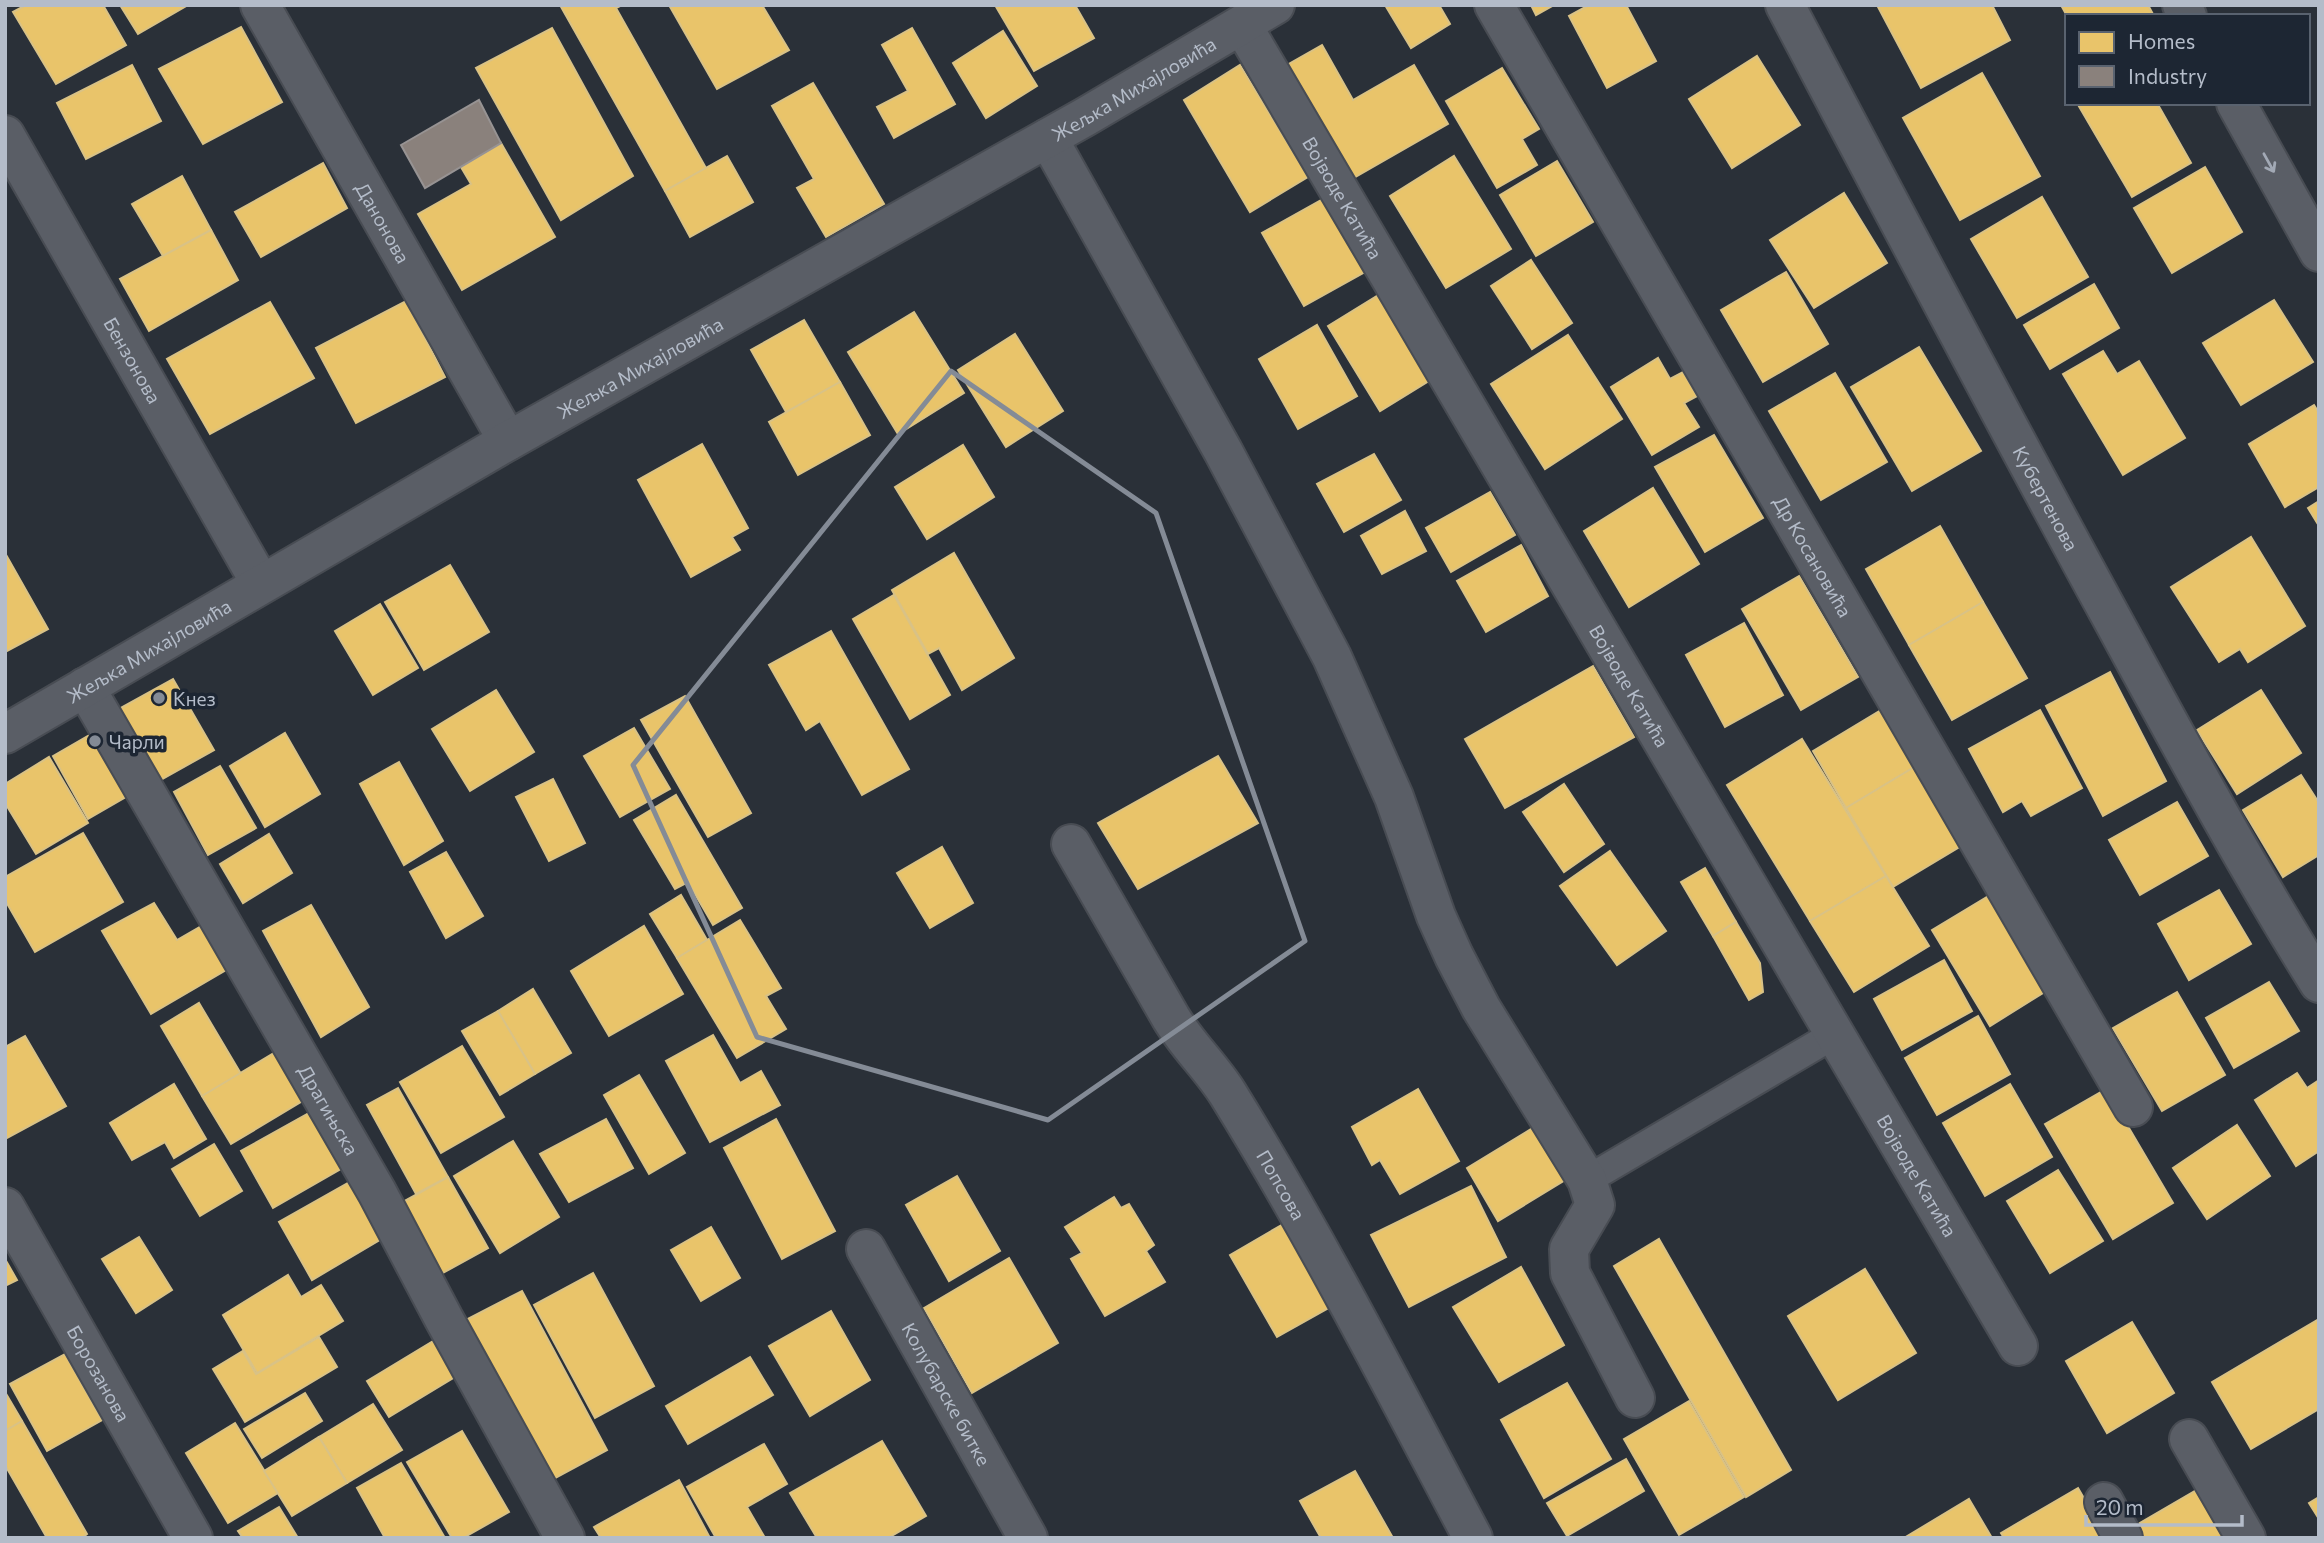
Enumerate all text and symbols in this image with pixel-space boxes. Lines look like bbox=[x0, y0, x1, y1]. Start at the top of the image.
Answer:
legend bbox=[2065, 14, 2310, 105]
text: Homes bbox=[2128, 28, 2195, 53]
street label: Жељка Михајловића bbox=[1047, 31, 1220, 145]
text: Industry bbox=[2128, 63, 2207, 88]
street label: Војводе Катића bbox=[1298, 132, 1388, 263]
one-way arrow bbox=[2263, 152, 2276, 173]
street label: Данонова bbox=[352, 178, 416, 267]
street label: Жељка Михајловића bbox=[553, 311, 727, 423]
street label: Бензонова bbox=[100, 313, 167, 407]
street label: Кубертенова bbox=[2009, 442, 2084, 554]
street label: Др Косановића bbox=[1769, 491, 1858, 621]
street label: Жељка Михајловића bbox=[62, 594, 235, 707]
street label: Војводе Катића bbox=[1585, 620, 1675, 751]
place label: Кнез bbox=[173, 687, 216, 710]
marker: Кнез bbox=[151, 690, 167, 706]
place label: Чарли bbox=[109, 730, 165, 753]
marker: Чарли bbox=[87, 733, 103, 749]
street label: Драгињска bbox=[294, 1060, 364, 1159]
street label: Војводе Катића bbox=[1873, 1110, 1962, 1240]
street label: Попсова bbox=[1253, 1145, 1311, 1224]
street label: Колубарске битке bbox=[898, 1318, 996, 1469]
street label: Борозанова bbox=[63, 1321, 136, 1425]
scale bar bbox=[2086, 1484, 2242, 1528]
text: 20 m bbox=[2096, 1494, 2144, 1519]

